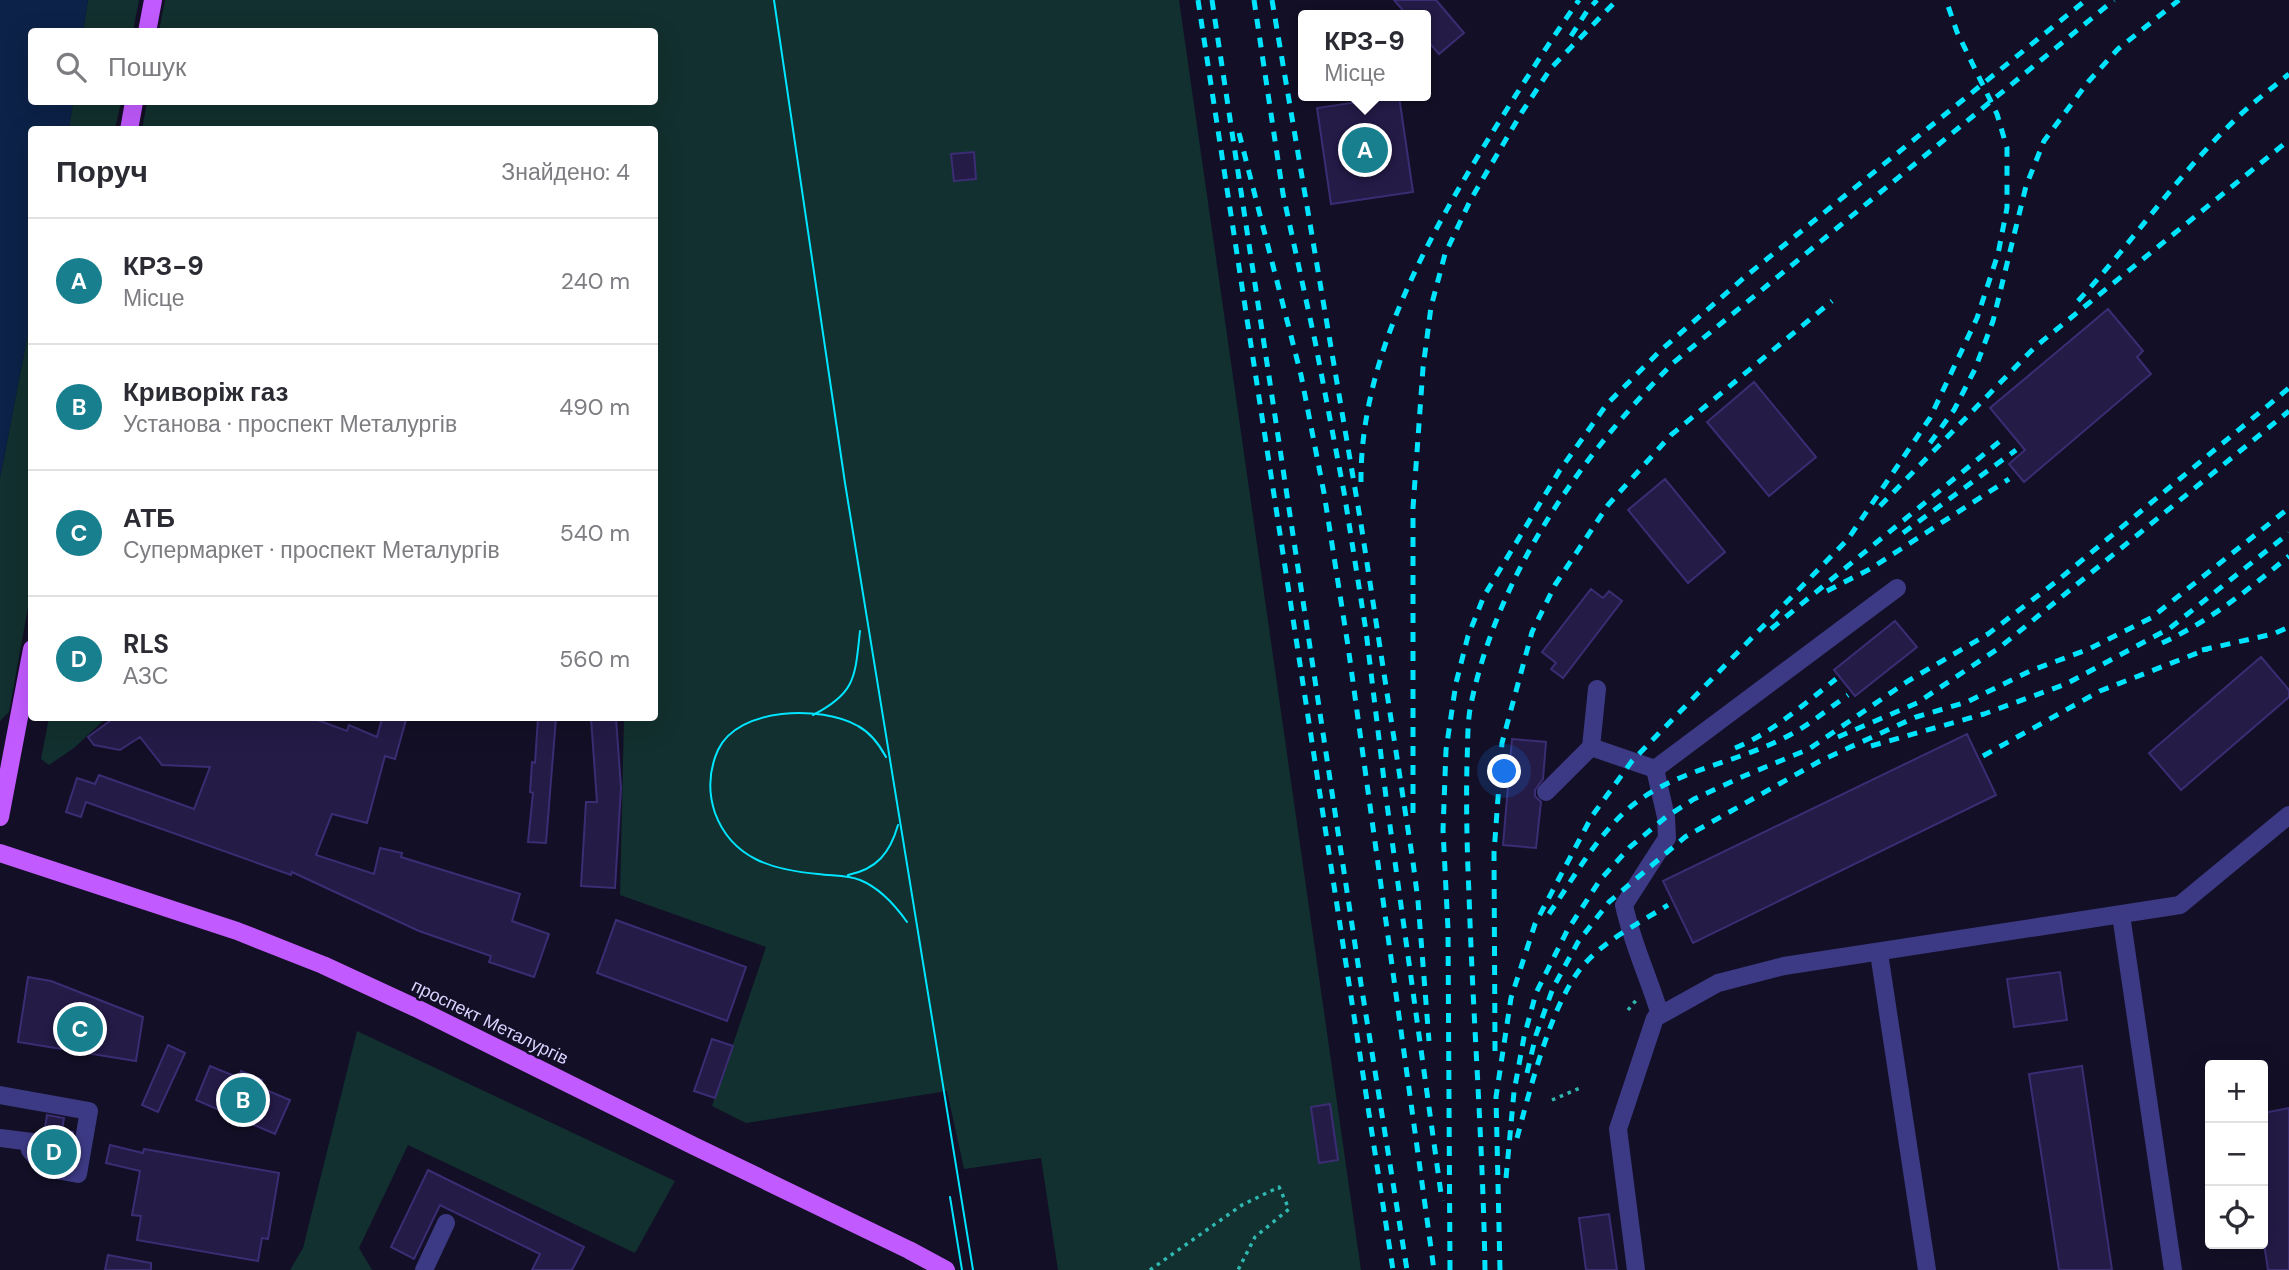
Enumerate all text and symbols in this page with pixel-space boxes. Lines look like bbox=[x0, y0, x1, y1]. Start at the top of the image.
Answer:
popup bbox=[1298, 10, 1431, 101]
text: КРЗ-9 bbox=[1324, 24, 1405, 58]
search box bbox=[28, 28, 658, 105]
icon: search bbox=[52, 48, 90, 86]
text: Пошук bbox=[108, 50, 186, 84]
text: Місце bbox=[1324, 58, 1386, 88]
pin: A bbox=[1342, 124, 1388, 176]
text: Поруч bbox=[56, 152, 148, 191]
text: Знайдено: 4 bbox=[501, 157, 630, 187]
text: КРЗ-9 bbox=[123, 249, 204, 283]
text: A bbox=[71, 266, 87, 296]
text: 240 m bbox=[561, 266, 630, 296]
text: Місце bbox=[123, 283, 184, 313]
text: Криворіж газ bbox=[123, 375, 288, 409]
text: B bbox=[72, 392, 86, 422]
text: 490 m bbox=[559, 392, 630, 422]
text: Установа · проспект Металургів bbox=[123, 409, 457, 439]
text: АТБ bbox=[123, 501, 175, 535]
text: C bbox=[71, 518, 87, 548]
text: 540 m bbox=[560, 518, 630, 548]
text: Супермаркет · проспект Металургів bbox=[123, 535, 500, 565]
text: RLS bbox=[123, 627, 169, 661]
text: D bbox=[71, 644, 87, 674]
text: 560 m bbox=[559, 644, 630, 674]
text: АЗС bbox=[123, 661, 168, 691]
your location bbox=[1487, 754, 1521, 788]
street label: проспект Металургів bbox=[408, 974, 572, 1070]
pin: C bbox=[57, 1003, 103, 1055]
map controls bbox=[2205, 1060, 2268, 1249]
button: + bbox=[2205, 1060, 2268, 1123]
pin: B bbox=[220, 1074, 266, 1126]
button: − bbox=[2205, 1123, 2268, 1186]
pin: D bbox=[31, 1126, 77, 1178]
button: locate bbox=[2205, 1186, 2268, 1249]

